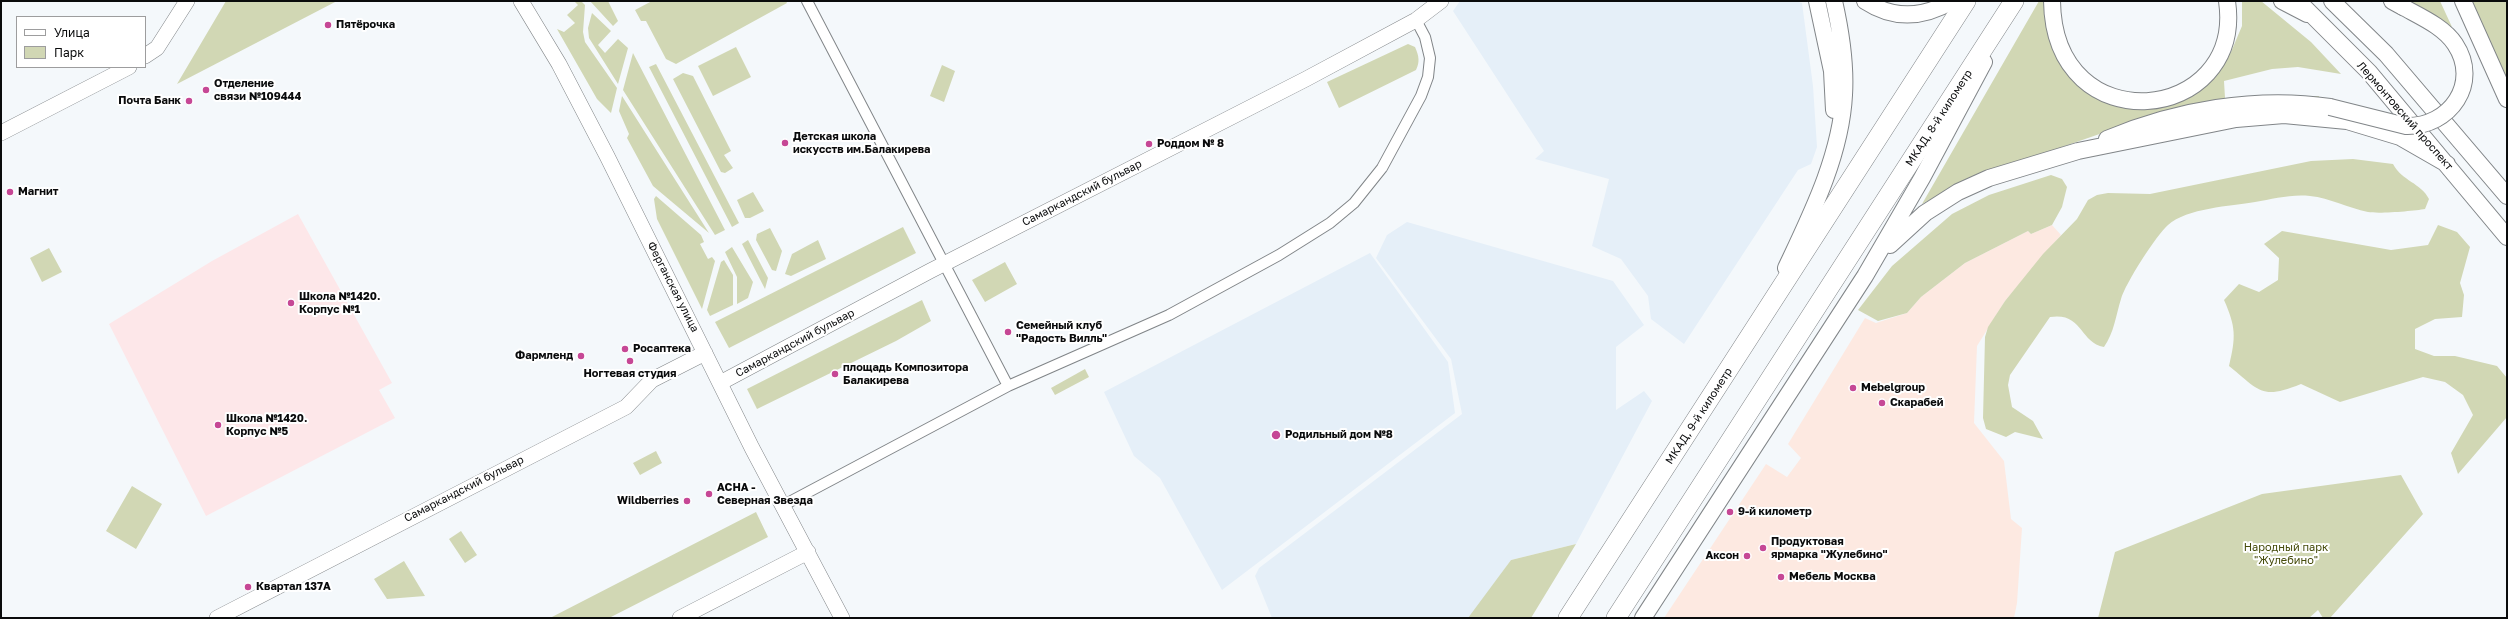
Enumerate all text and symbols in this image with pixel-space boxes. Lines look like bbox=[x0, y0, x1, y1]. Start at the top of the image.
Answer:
legend bbox=[16, 16, 146, 68]
place label: Пятёрочка bbox=[336, 18, 395, 32]
marker: Пятёрочка bbox=[323, 20, 333, 30]
text: Улица bbox=[54, 25, 90, 40]
text: Парк bbox=[54, 45, 84, 60]
street label: Лермонтовский проспект bbox=[2354, 59, 2456, 173]
street label: МКАД, 8-й километр bbox=[1903, 67, 1975, 169]
place label: Отделение связи №109444 bbox=[214, 77, 301, 103]
marker: Отделение связи №109444 bbox=[201, 85, 211, 95]
place label: Почта Банк bbox=[118, 94, 181, 108]
marker: Почта Банк bbox=[184, 96, 194, 106]
place label: Детская школа искусств им.Балакирева bbox=[793, 130, 930, 156]
place label: Роддом № 8 bbox=[1157, 137, 1224, 151]
marker: Детская школа искусств им.Балакирева bbox=[780, 138, 790, 148]
marker: Роддом № 8 bbox=[1144, 139, 1154, 149]
street label: Самаркандский бульвар bbox=[1020, 157, 1144, 229]
place label: Магнит bbox=[18, 185, 58, 199]
marker: Магнит bbox=[5, 187, 15, 197]
street label: Ферганская улица bbox=[644, 239, 702, 335]
place label: Школа №1420. Корпус №1 bbox=[299, 290, 380, 316]
marker: Школа №1420. Корпус №1 bbox=[286, 298, 296, 308]
street label: Самаркандский бульвар bbox=[733, 306, 857, 380]
place label: Семейный клуб "Радость Вилль" bbox=[1016, 319, 1107, 345]
marker: Семейный клуб "Радость Вилль" bbox=[1003, 327, 1013, 337]
place label: Росаптека bbox=[633, 342, 691, 356]
marker: Росаптека bbox=[620, 344, 630, 354]
place label: Фармленд bbox=[515, 349, 573, 363]
marker: Фармленд bbox=[576, 351, 586, 361]
marker: Ногтевая студия bbox=[625, 356, 635, 366]
place label: площадь Композитора Балакирева bbox=[843, 361, 968, 387]
street label: МКАД, 9-й километр bbox=[1663, 365, 1735, 467]
place label: Ногтевая студия bbox=[583, 367, 677, 381]
marker: площадь Композитора Балакирева bbox=[830, 369, 840, 379]
place label: Mebelgroup bbox=[1861, 381, 1925, 395]
marker: Mebelgroup bbox=[1848, 383, 1858, 393]
place label: Скарабей bbox=[1890, 396, 1943, 410]
marker: Скарабей bbox=[1877, 398, 1887, 408]
place label: Школа №1420. Корпус №5 bbox=[226, 412, 307, 438]
marker: Школа №1420. Корпус №5 bbox=[213, 420, 223, 430]
place label: Родильный дом №8 bbox=[1285, 428, 1393, 442]
marker: Родильный дом №8 bbox=[1270, 429, 1282, 441]
street label: Самаркандский бульвар bbox=[402, 453, 526, 525]
place label: АСНА - Северная Звезда bbox=[717, 481, 813, 507]
marker: АСНА - Северная Звезда bbox=[704, 489, 714, 499]
place label: Wildberries bbox=[617, 494, 679, 508]
marker: Wildberries bbox=[682, 496, 692, 506]
place label: 9-й километр bbox=[1738, 505, 1812, 519]
marker: 9-й километр bbox=[1725, 507, 1735, 517]
place label: Продуктовая ярмарка "Жулебино" bbox=[1771, 535, 1888, 561]
park label: Народный парк "Жулебино" bbox=[2244, 541, 2328, 567]
marker: Продуктовая ярмарка "Жулебино" bbox=[1758, 543, 1768, 553]
place label: Аксон bbox=[1705, 549, 1739, 563]
marker: Аксон bbox=[1742, 551, 1752, 561]
place label: Мебель Москва bbox=[1789, 570, 1876, 584]
marker: Мебель Москва bbox=[1776, 572, 1786, 582]
place label: Квартал 137А bbox=[256, 580, 331, 594]
marker: Квартал 137А bbox=[243, 582, 253, 592]

